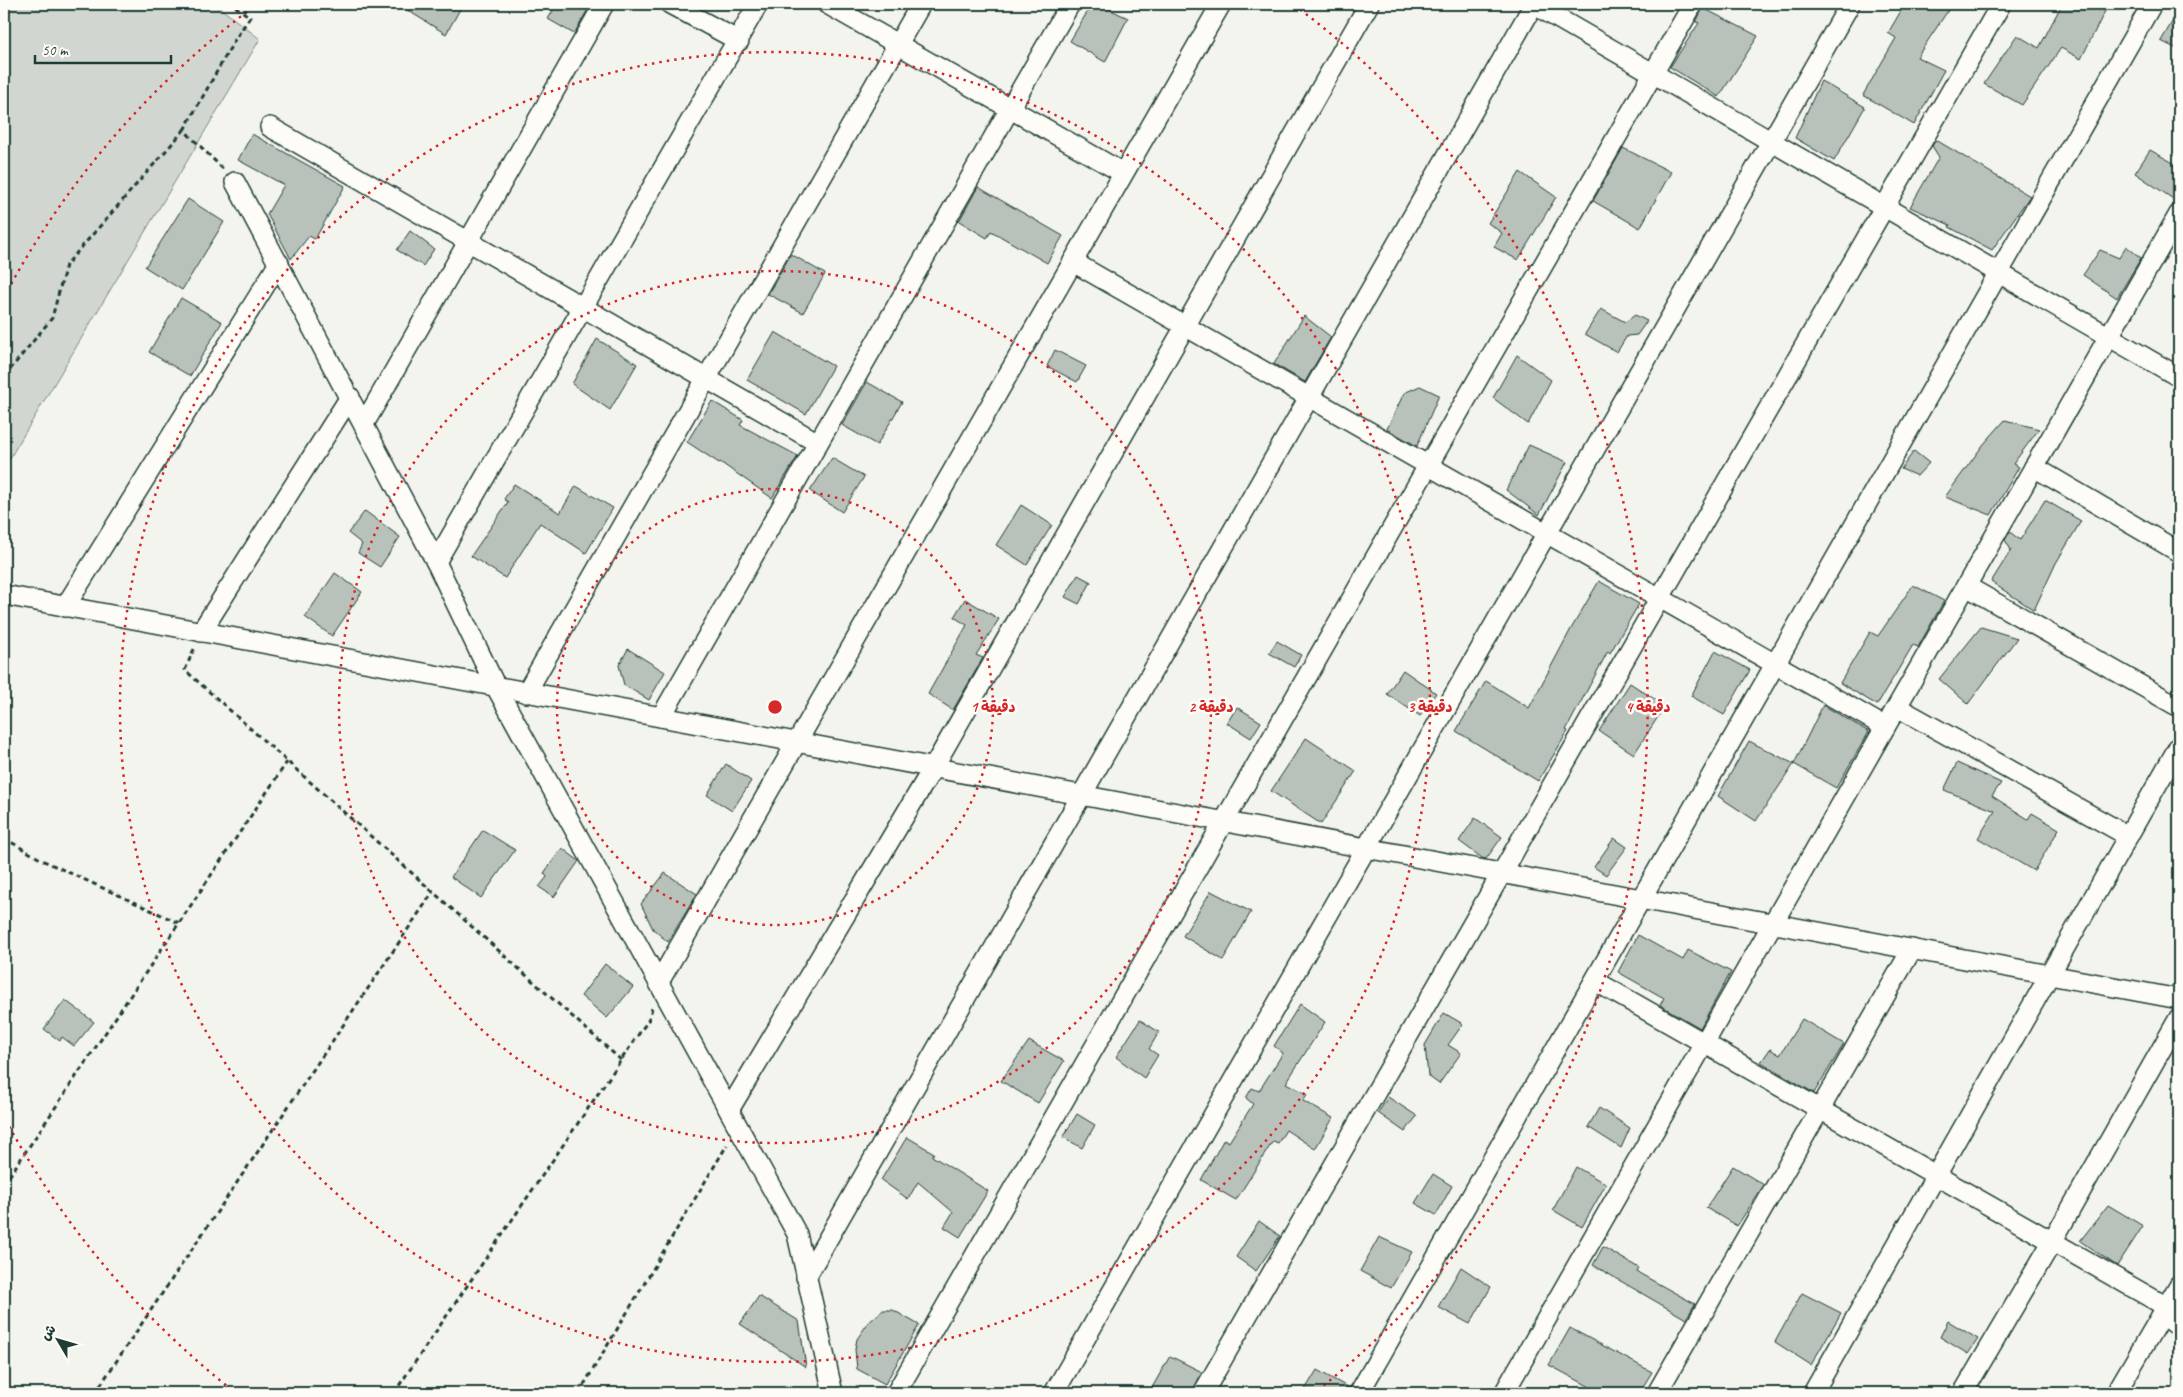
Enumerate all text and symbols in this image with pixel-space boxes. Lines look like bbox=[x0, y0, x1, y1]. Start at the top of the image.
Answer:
scale bar bbox=[35, 32, 171, 64]
text: 50 m bbox=[42, 41, 69, 60]
centre of rings bbox=[766, 698, 784, 716]
text: 1 دقيقة bbox=[971, 698, 1016, 717]
text: 2 دقيقة bbox=[1189, 698, 1234, 717]
text: 3 دقيقة bbox=[1408, 698, 1453, 717]
text: 4 دقيقة bbox=[1626, 698, 1671, 717]
north arrow bbox=[32, 1314, 82, 1364]
text: ش bbox=[37, 1321, 60, 1344]

